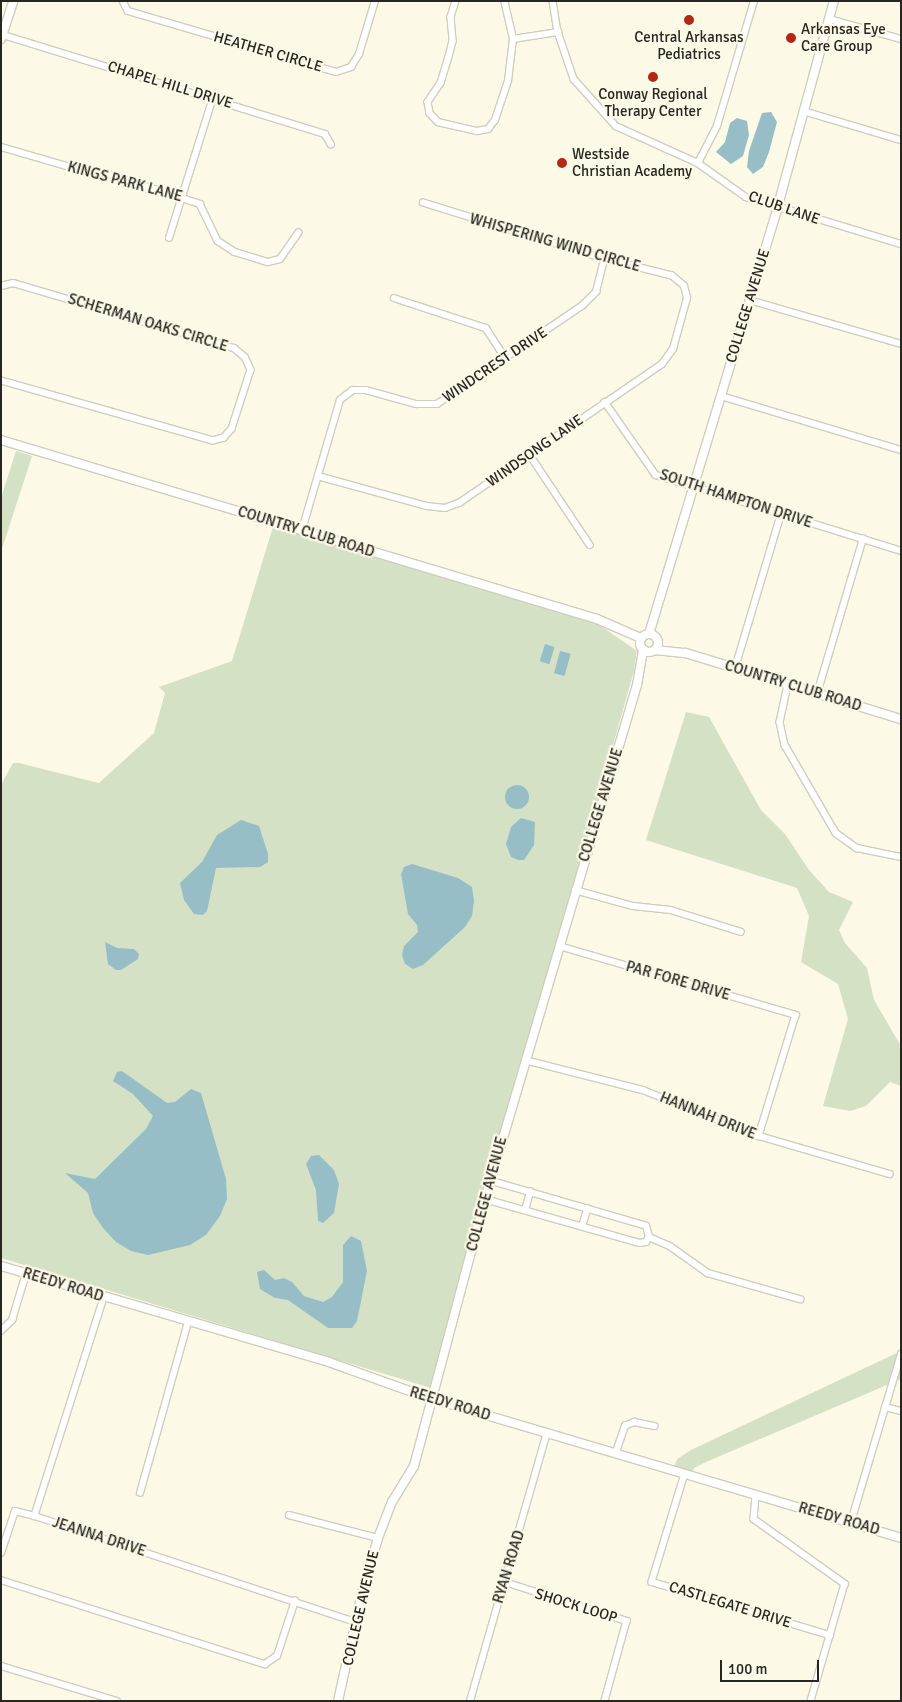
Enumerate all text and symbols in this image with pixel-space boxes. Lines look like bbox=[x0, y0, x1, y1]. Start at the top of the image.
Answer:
marker: Central Arkansas Pediatrics bbox=[683, 14, 695, 26]
place label: Arkansas Eye Care Group bbox=[801, 20, 886, 55]
street label: HEATHER CIRCLE bbox=[211, 28, 325, 76]
place label: Central Arkansas Pediatrics bbox=[634, 28, 744, 63]
marker: Arkansas Eye Care Group bbox=[785, 32, 797, 44]
street label: CHAPEL HILL DRIVE bbox=[105, 57, 235, 113]
marker: Conway Regional Therapy Center bbox=[647, 71, 659, 83]
place label: Conway Regional Therapy Center bbox=[598, 85, 708, 120]
place label: Westside Christian Academy bbox=[572, 145, 692, 180]
marker: Westside Christian Academy bbox=[556, 157, 568, 169]
street label: KINGS PARK LANE bbox=[66, 158, 184, 206]
street label: CLUB LANE bbox=[746, 187, 822, 229]
street label: WHISPERING WIND CIRCLE bbox=[467, 210, 643, 276]
street label: COLLEGE AVENUE bbox=[722, 247, 774, 365]
street label: SCHERMAN OAKS CIRCLE bbox=[66, 290, 230, 356]
street label: WINDCREST DRIVE bbox=[439, 323, 551, 407]
street label: WINDSONG LANE bbox=[483, 411, 587, 491]
street label: SOUTH HAMPTON DRIVE bbox=[657, 466, 815, 532]
street label: COUNTRY CLUB ROAD bbox=[235, 503, 377, 561]
street label: COUNTRY CLUB ROAD bbox=[722, 657, 864, 715]
street label: COLLEGE AVENUE bbox=[575, 746, 627, 864]
street label: PAR FORE DRIVE bbox=[624, 957, 732, 1005]
street label: HANNAH DRIVE bbox=[657, 1088, 759, 1144]
street label: COLLEGE AVENUE bbox=[463, 1135, 511, 1253]
street label: REEDY ROAD bbox=[20, 1264, 106, 1306]
street label: REEDY ROAD bbox=[407, 1383, 493, 1425]
street label: REEDY ROAD bbox=[796, 1499, 882, 1539]
street label: JEANNA DRIVE bbox=[50, 1513, 148, 1561]
street label: RYAN ROAD bbox=[489, 1528, 529, 1606]
street label: COLLEGE AVENUE bbox=[339, 1548, 383, 1668]
street label: CASTLEGATE DRIVE bbox=[667, 1578, 793, 1632]
street label: SHOCK LOOP bbox=[533, 1585, 619, 1627]
scale bar bbox=[722, 1650, 821, 1682]
text: 100 m bbox=[728, 1660, 768, 1678]

